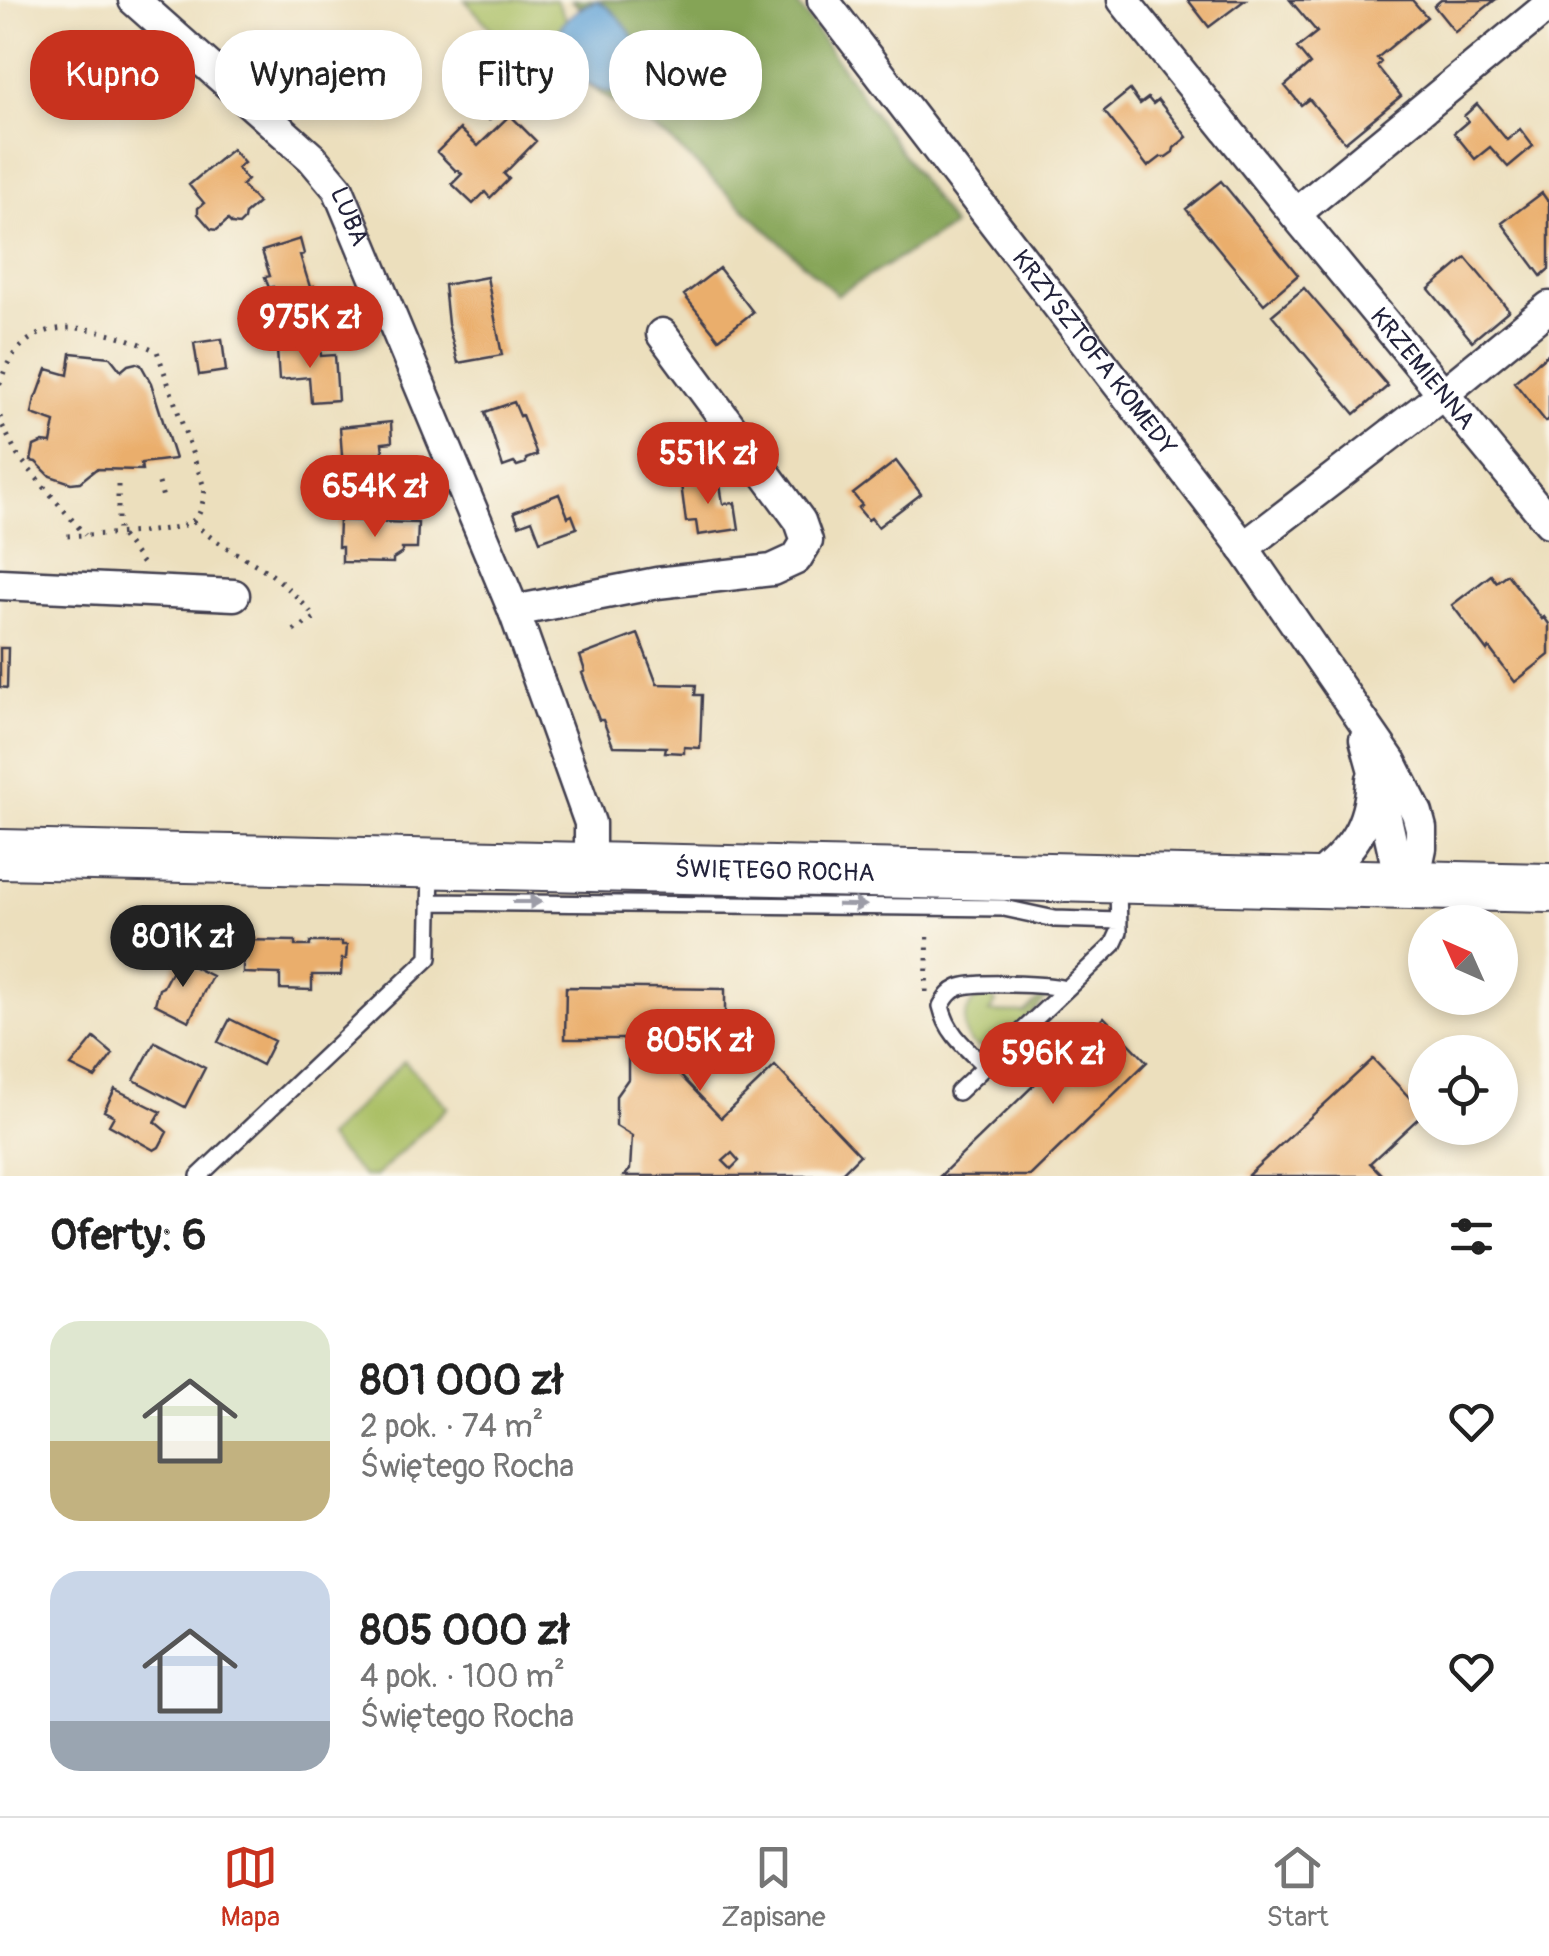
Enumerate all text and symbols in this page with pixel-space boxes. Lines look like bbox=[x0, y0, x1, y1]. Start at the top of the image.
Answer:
chip: Kupno bbox=[30, 30, 195, 120]
chip: Wynajem bbox=[215, 30, 422, 120]
chip: Filtry bbox=[442, 30, 589, 120]
chip: Nowe bbox=[609, 30, 762, 120]
street label: LUBA bbox=[323, 182, 375, 250]
street label: KRZYSZTOFA KOMEDY bbox=[1005, 244, 1183, 462]
pin: 975K zł bbox=[218, 286, 402, 371]
text: 975K zł bbox=[259, 298, 361, 338]
street label: KRZEMIENNA bbox=[1363, 302, 1482, 436]
pin: 551K zł bbox=[616, 422, 800, 507]
text: 551K zł bbox=[659, 434, 757, 474]
pin: 654K zł bbox=[283, 455, 467, 540]
text: 654K zł bbox=[322, 467, 428, 507]
street label: ŚWIĘTEGO ROCHA bbox=[675, 852, 875, 889]
one-way arrow bbox=[512, 894, 544, 910]
one-way arrow bbox=[837, 898, 869, 914]
pin: 801K zł bbox=[91, 905, 275, 990]
north arrow bbox=[1408, 905, 1518, 1015]
map controls bbox=[1408, 905, 1518, 1145]
text: 801K zł bbox=[132, 917, 234, 957]
pin: 805K zł bbox=[608, 1009, 792, 1094]
text: 805K zł bbox=[647, 1021, 753, 1061]
pin: 596K zł bbox=[961, 1022, 1145, 1107]
text: 596K zł bbox=[1001, 1034, 1105, 1074]
button: locate bbox=[1408, 1035, 1518, 1145]
icon: filters bbox=[1444, 1209, 1499, 1264]
text: Oferty: 6 bbox=[50, 1210, 207, 1262]
text: 801 000 zł bbox=[360, 1355, 563, 1407]
icon: home bbox=[130, 1361, 250, 1481]
icon: heart bbox=[1444, 1394, 1499, 1449]
text: 2 pok. · 74 m² bbox=[360, 1407, 544, 1447]
text: Świętego Rocha bbox=[360, 1447, 574, 1487]
text: 805 000 zł bbox=[360, 1605, 569, 1657]
icon: home bbox=[130, 1611, 250, 1731]
icon: heart bbox=[1444, 1644, 1499, 1699]
text: 4 pok. · 100 m² bbox=[360, 1657, 565, 1697]
text: Świętego Rocha bbox=[360, 1697, 574, 1737]
tab: Mapa bbox=[220, 1840, 280, 1935]
tab: Zapisane bbox=[721, 1840, 826, 1935]
tab: Start bbox=[1267, 1840, 1328, 1935]

